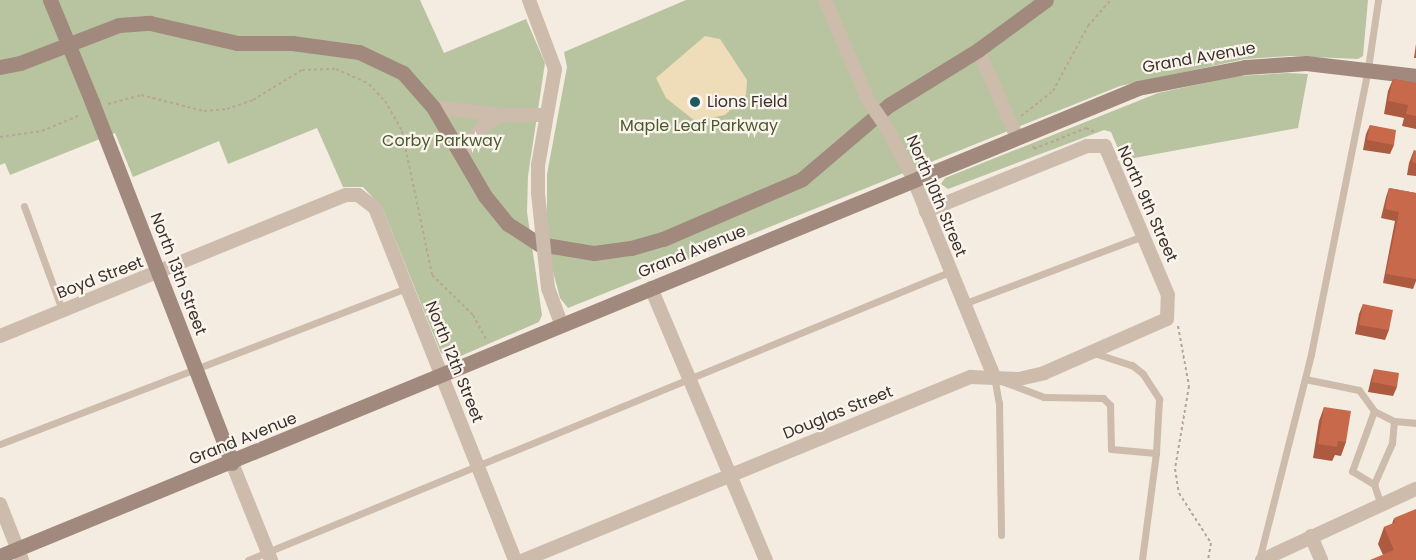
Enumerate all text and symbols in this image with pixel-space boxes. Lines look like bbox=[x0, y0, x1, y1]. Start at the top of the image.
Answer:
street label: Grand Avenue bbox=[1141, 39, 1257, 77]
place label: Lions Field bbox=[707, 92, 788, 112]
marker: Lions Field bbox=[688, 95, 702, 109]
park label: Maple Leaf Parkway bbox=[620, 116, 778, 136]
park label: Corby Parkway bbox=[382, 131, 502, 151]
street label: North 10th Street bbox=[902, 132, 970, 260]
street label: North 9th Street bbox=[1113, 143, 1181, 265]
street label: North 13th Street bbox=[146, 210, 210, 338]
street label: Grand Avenue bbox=[635, 222, 749, 282]
street label: Boyd Street bbox=[54, 253, 146, 303]
street label: North 12th Street bbox=[421, 298, 487, 426]
street label: Douglas Street bbox=[780, 382, 896, 444]
street label: Grand Avenue bbox=[186, 409, 300, 469]

